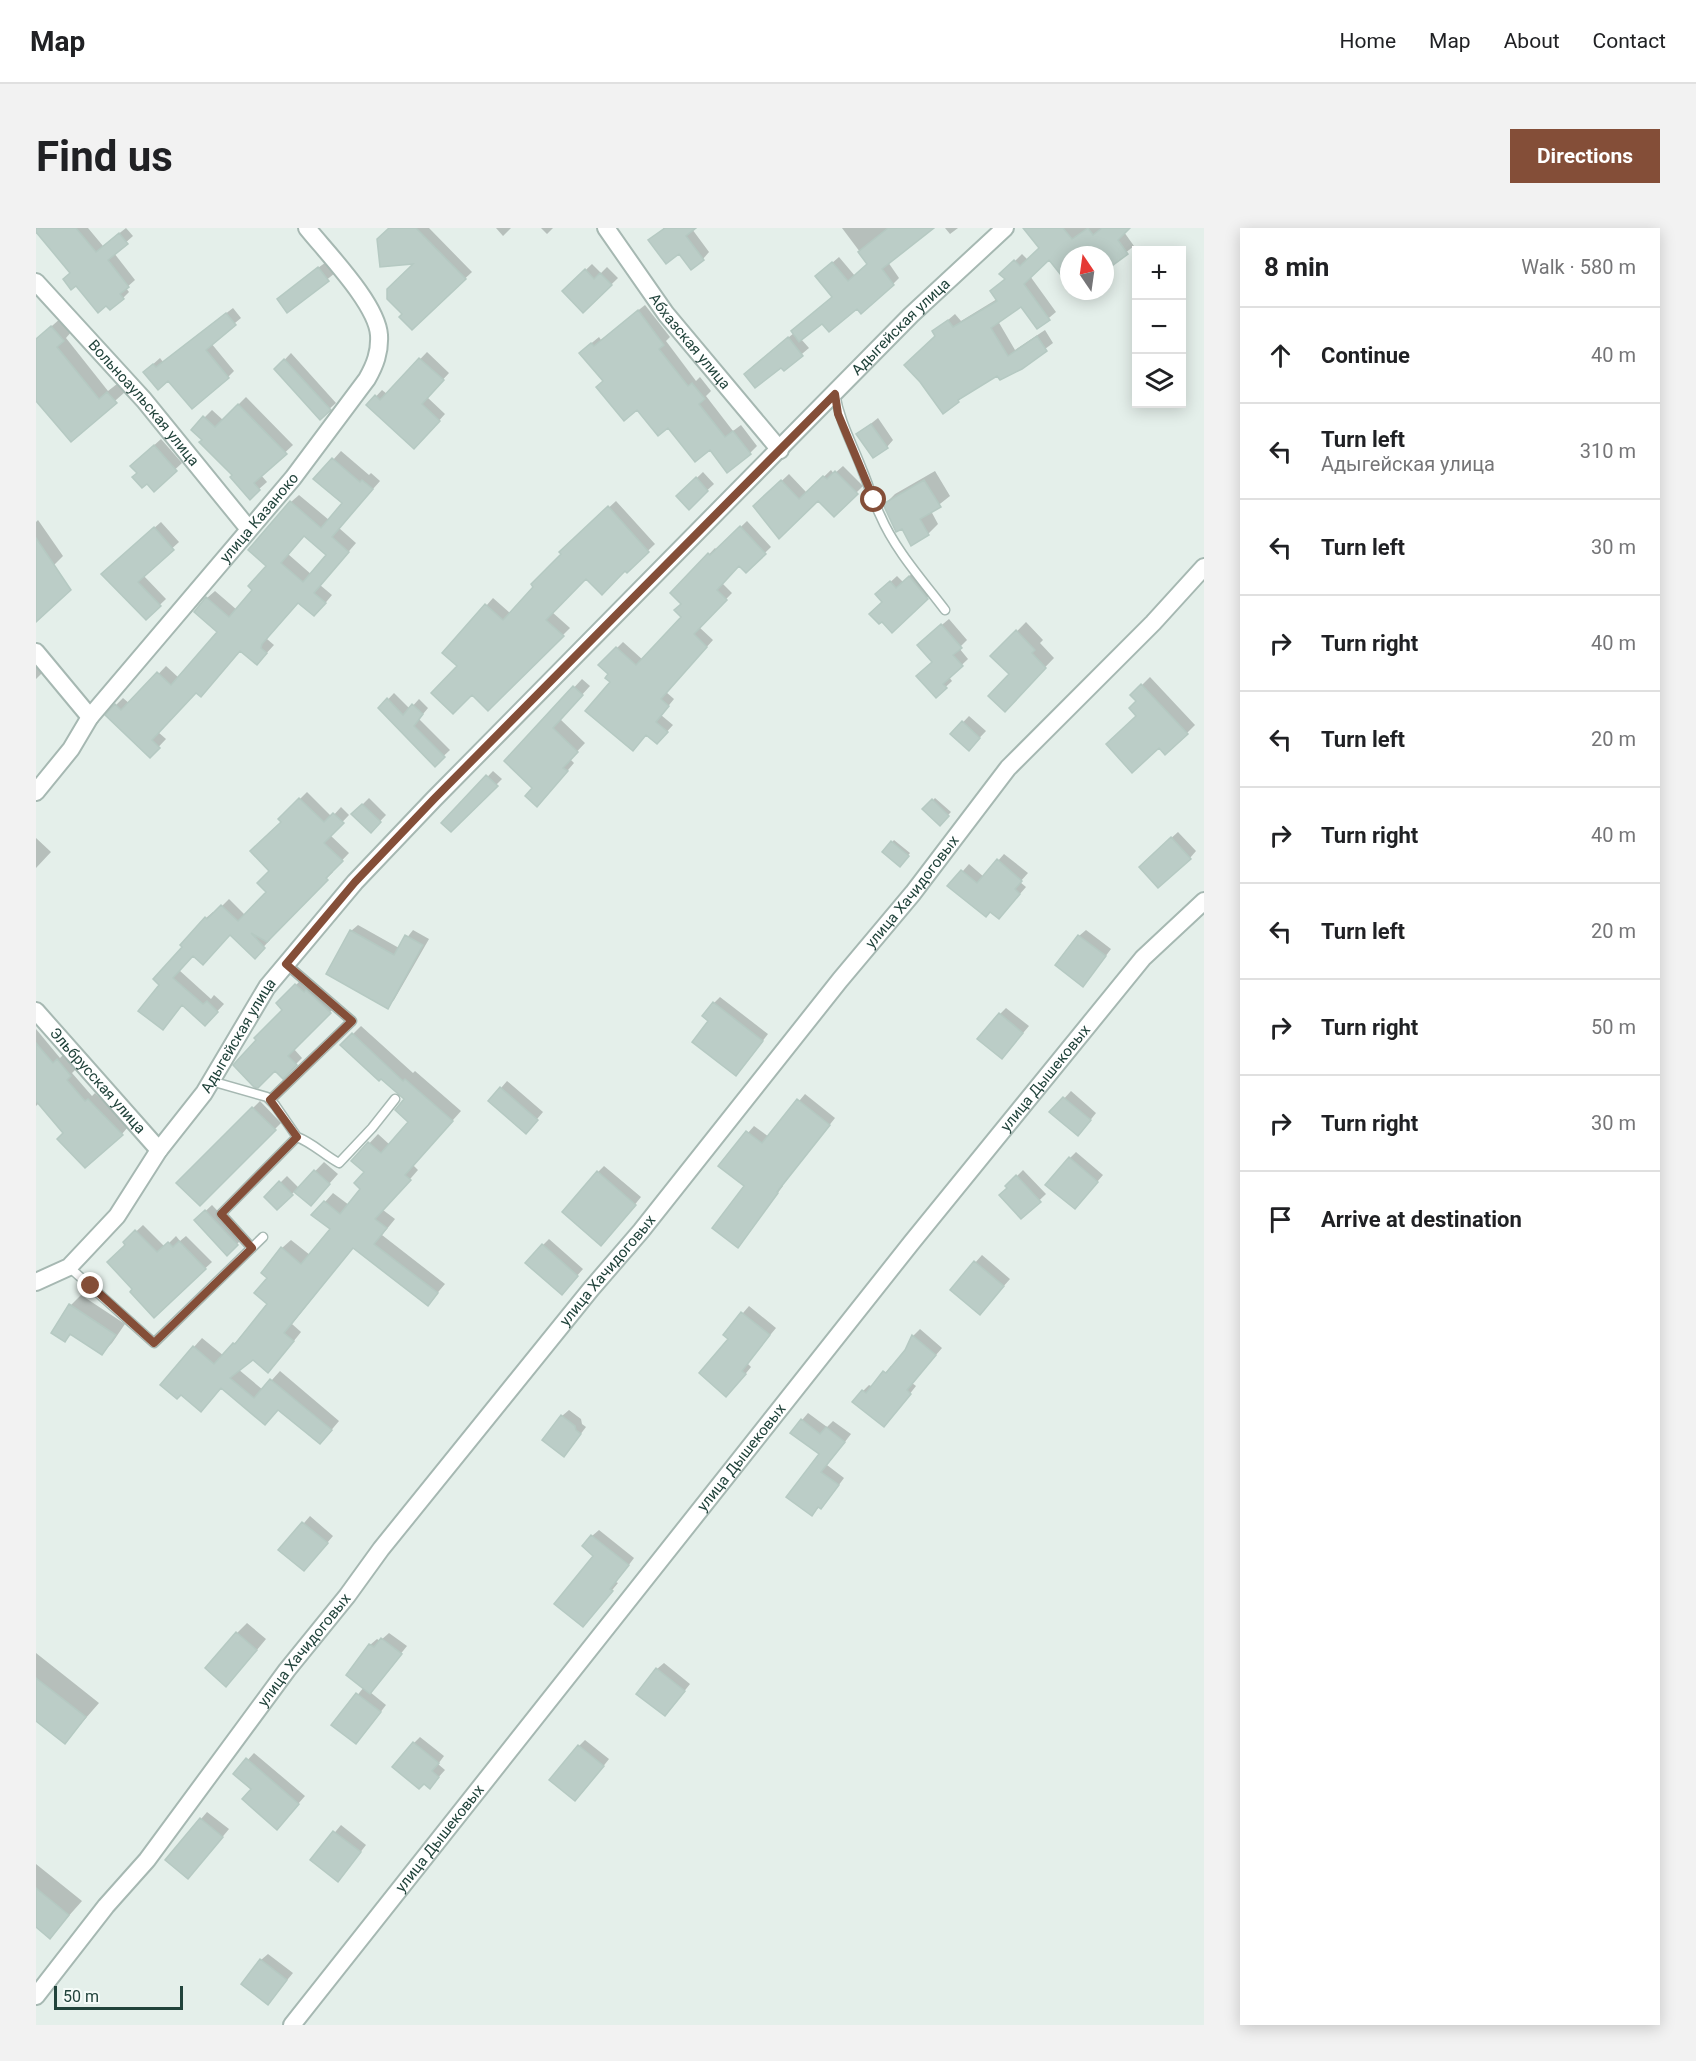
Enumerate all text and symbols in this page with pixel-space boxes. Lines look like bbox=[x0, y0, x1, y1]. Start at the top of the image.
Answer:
text: Map bbox=[30, 25, 85, 58]
text: Home bbox=[1340, 29, 1396, 53]
text: Map bbox=[1429, 29, 1471, 53]
text: About bbox=[1504, 29, 1560, 53]
text: Contact bbox=[1593, 29, 1666, 53]
button: Directions bbox=[1510, 129, 1660, 183]
text: Find us bbox=[36, 132, 173, 181]
north arrow bbox=[1060, 246, 1114, 300]
map controls bbox=[1132, 246, 1186, 408]
button: + bbox=[1132, 246, 1186, 300]
text: 8 min bbox=[1264, 252, 1329, 282]
text: Walk · 580 m bbox=[1521, 255, 1636, 279]
street label: Адыгейская улица bbox=[848, 275, 954, 379]
street label: Абхазская улица bbox=[645, 290, 734, 393]
button: − bbox=[1132, 300, 1186, 354]
street label: Вольноаульская улица bbox=[84, 336, 203, 470]
icon: ahead bbox=[1264, 339, 1297, 372]
text: Continue bbox=[1321, 343, 1410, 368]
text: 40 m bbox=[1591, 343, 1636, 367]
button: layers bbox=[1132, 354, 1186, 408]
text: Turn left bbox=[1321, 427, 1405, 452]
icon: left bbox=[1264, 435, 1297, 468]
text: 310 m bbox=[1580, 439, 1636, 463]
text: Адыгейская улица bbox=[1321, 452, 1495, 476]
street label: улица Казаноко bbox=[216, 469, 302, 566]
route start bbox=[860, 486, 886, 512]
icon: left bbox=[1264, 531, 1297, 564]
text: Turn left bbox=[1321, 535, 1405, 560]
text: 30 m bbox=[1591, 535, 1636, 559]
icon: right bbox=[1264, 627, 1297, 660]
text: Turn right bbox=[1321, 631, 1418, 656]
text: 40 m bbox=[1591, 631, 1636, 655]
icon: left bbox=[1264, 723, 1297, 756]
text: Turn left bbox=[1321, 727, 1405, 752]
text: 20 m bbox=[1591, 727, 1636, 751]
icon: right bbox=[1264, 819, 1297, 852]
text: Turn right bbox=[1321, 823, 1418, 848]
text: 40 m bbox=[1591, 823, 1636, 847]
street label: улица Хачидоговых bbox=[862, 831, 963, 952]
icon: left bbox=[1264, 915, 1297, 948]
text: Turn left bbox=[1321, 919, 1405, 944]
text: 20 m bbox=[1591, 919, 1636, 943]
street label: Адыгейская улица bbox=[197, 974, 280, 1096]
icon: right bbox=[1264, 1011, 1297, 1044]
text: Turn right bbox=[1321, 1015, 1418, 1040]
text: 50 m bbox=[1591, 1015, 1636, 1039]
street label: улица Дышековых bbox=[997, 1021, 1094, 1135]
street label: Эльбрусская улица bbox=[46, 1024, 149, 1137]
icon: right bbox=[1264, 1107, 1297, 1140]
text: Turn right bbox=[1321, 1111, 1418, 1136]
text: 30 m bbox=[1591, 1111, 1636, 1135]
icon: arrive bbox=[1264, 1203, 1297, 1236]
text: Arrive at destination bbox=[1321, 1207, 1522, 1232]
street label: улица Хачидоговых bbox=[556, 1211, 660, 1330]
route end bbox=[77, 1272, 103, 1298]
street label: улица Дышековых bbox=[693, 1400, 790, 1515]
street label: улица Хачидоговых bbox=[254, 1589, 355, 1710]
street label: улица Дышековых bbox=[392, 1781, 488, 1896]
scale bar bbox=[54, 1983, 183, 2010]
text: 50 m bbox=[63, 1987, 99, 2006]

